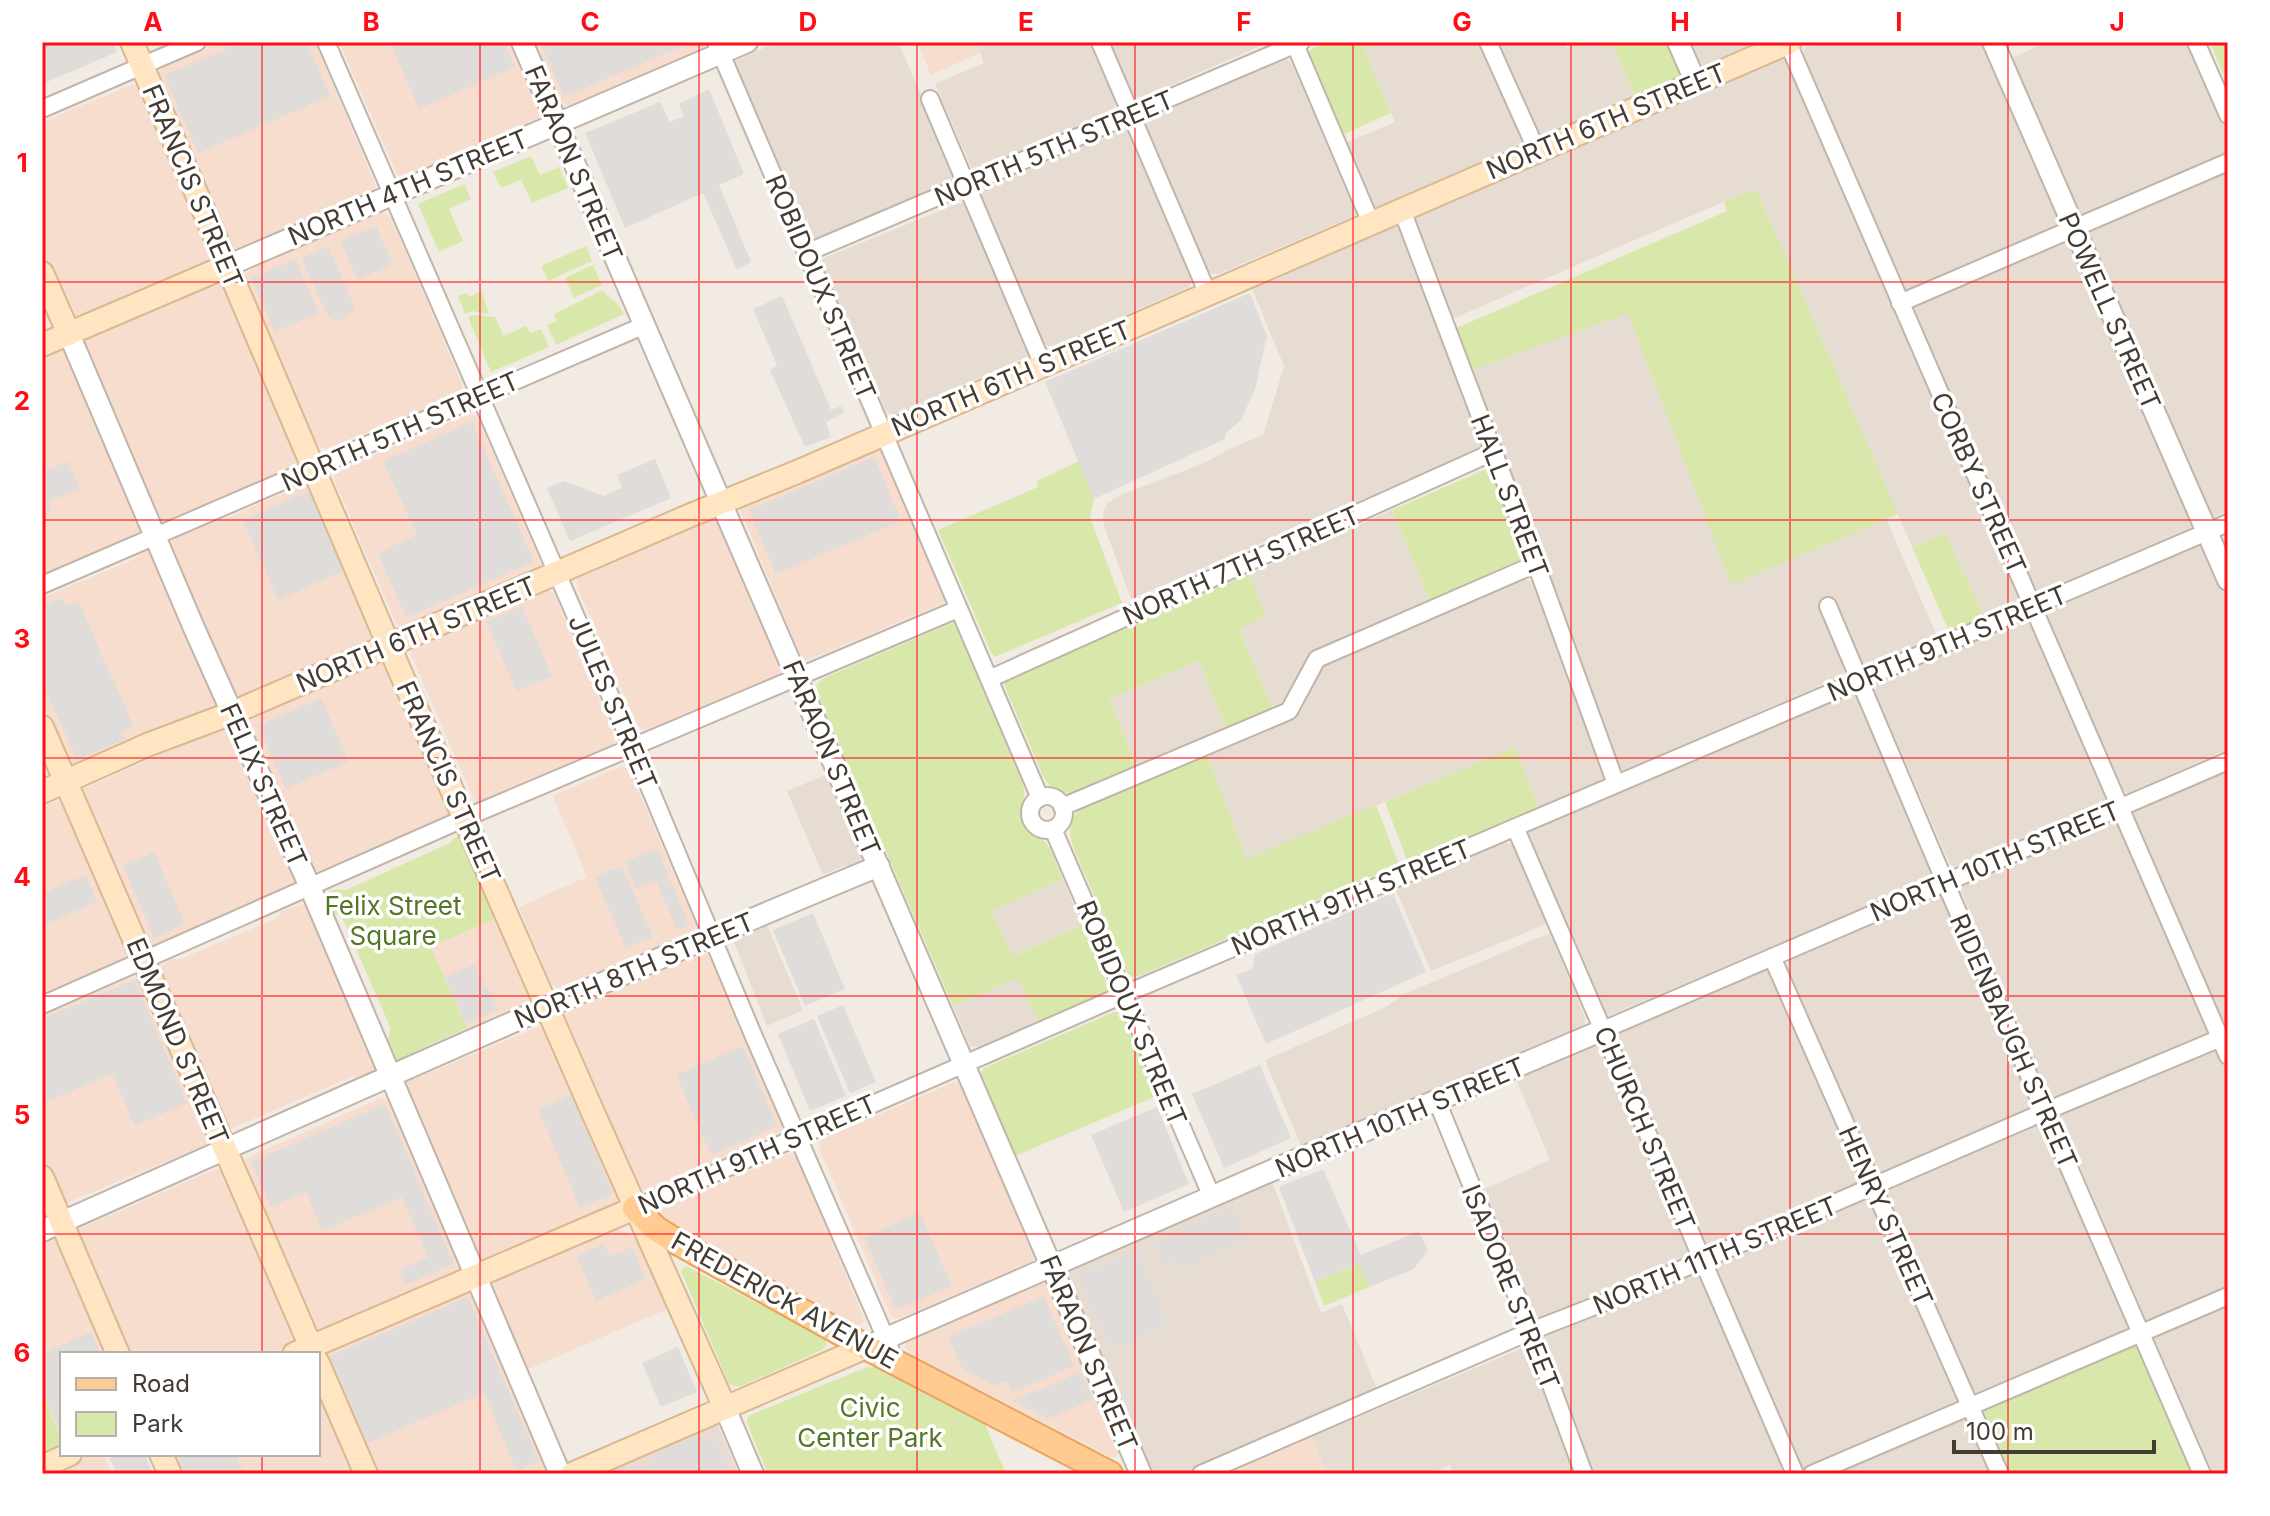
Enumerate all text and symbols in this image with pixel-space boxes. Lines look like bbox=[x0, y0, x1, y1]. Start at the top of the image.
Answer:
text: A bbox=[143, 6, 163, 37]
text: B bbox=[362, 6, 380, 37]
text: C bbox=[580, 6, 600, 37]
text: D bbox=[799, 6, 817, 37]
text: E bbox=[1018, 6, 1034, 37]
text: F bbox=[1236, 6, 1252, 37]
text: G bbox=[1452, 6, 1472, 37]
text: H bbox=[1670, 6, 1690, 37]
text: I bbox=[1895, 6, 1903, 37]
text: J bbox=[2109, 6, 2125, 37]
street label: NORTH 6TH STREET bbox=[1481, 56, 1731, 186]
street label: FARAON STREET bbox=[519, 60, 629, 266]
street label: FRANCIS STREET bbox=[136, 80, 250, 292]
street label: NORTH 5TH STREET bbox=[930, 84, 1178, 212]
street label: NORTH 4TH STREET bbox=[283, 122, 533, 252]
text: 1 bbox=[16, 147, 28, 178]
street label: ROBIDOUX STREET bbox=[759, 170, 883, 404]
street label: POWELL STREET bbox=[2053, 208, 2167, 414]
street label: NORTH 6TH STREET bbox=[886, 313, 1136, 443]
street label: NORTH 5TH STREET bbox=[276, 365, 524, 497]
text: 2 bbox=[14, 385, 30, 416]
street label: CORBY STREET bbox=[1925, 387, 2033, 579]
street label: HALL STREET bbox=[1465, 410, 1555, 582]
street label: NORTH 7TH STREET bbox=[1118, 499, 1364, 631]
street label: NORTH 6TH STREET bbox=[291, 569, 541, 699]
street label: NORTH 9TH STREET bbox=[1822, 578, 2072, 708]
street label: JULES STREET bbox=[562, 610, 664, 794]
text: 3 bbox=[14, 623, 30, 654]
street label: FARAON STREET bbox=[777, 655, 887, 861]
street label: FRANCIS STREET bbox=[391, 676, 507, 888]
street label: FELIX STREET bbox=[214, 698, 314, 872]
street label: NORTH 10TH STREET bbox=[1865, 794, 2125, 928]
street label: NORTH 9TH STREET bbox=[1226, 832, 1476, 962]
text: 4 bbox=[13, 861, 31, 892]
park label: Felix Street Square bbox=[325, 890, 461, 951]
street label: ROBIDOUX STREET bbox=[1070, 896, 1194, 1130]
street label: NORTH 8TH STREET bbox=[509, 905, 759, 1035]
street label: RIDENBAUGH STREET bbox=[1944, 909, 2084, 1173]
street label: EDMOND STREET bbox=[120, 933, 236, 1149]
street label: CHURCH STREET bbox=[1588, 1021, 1702, 1235]
street label: NORTH 10TH STREET bbox=[1270, 1050, 1530, 1184]
street label: NORTH 9TH STREET bbox=[633, 1087, 881, 1221]
text: 5 bbox=[14, 1099, 30, 1130]
street label: HENRY STREET bbox=[1832, 1121, 1940, 1311]
street label: ISADORE STREET bbox=[1456, 1180, 1566, 1394]
street label: NORTH 11TH STREET bbox=[1588, 1189, 1842, 1321]
street label: FREDERICK AVENUE bbox=[666, 1225, 904, 1375]
street label: FARAON STREET bbox=[1034, 1250, 1144, 1456]
text: 6 bbox=[14, 1337, 30, 1368]
legend bbox=[60, 1352, 320, 1456]
text: Road bbox=[132, 1369, 190, 1398]
park label: Civic Center Park bbox=[797, 1392, 943, 1453]
scale bar bbox=[1954, 1404, 2154, 1454]
text: Park bbox=[132, 1409, 183, 1438]
text: 100 m bbox=[1966, 1417, 2034, 1446]

